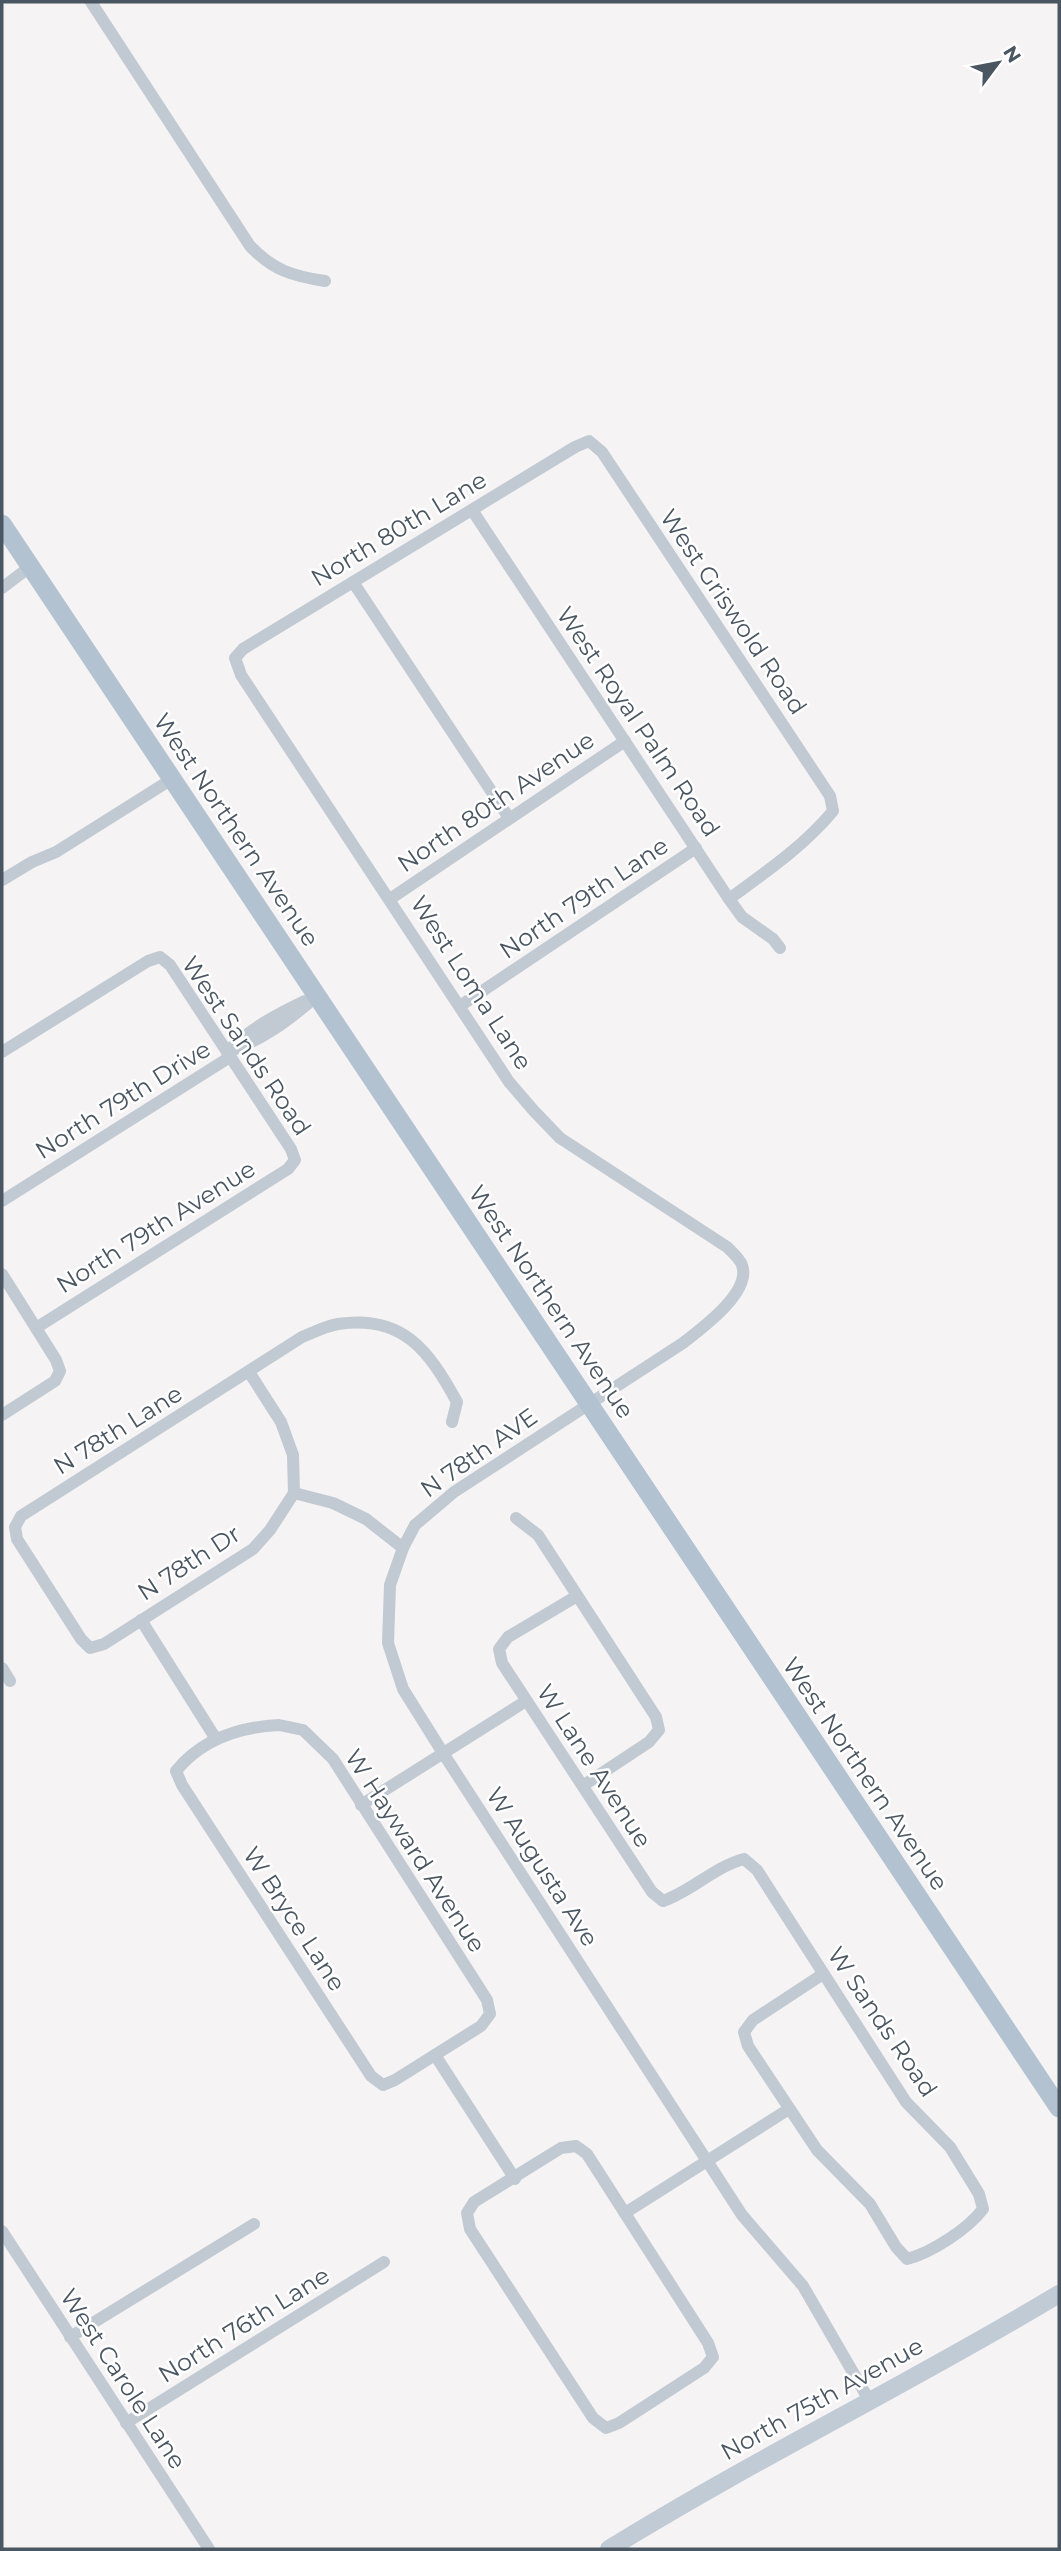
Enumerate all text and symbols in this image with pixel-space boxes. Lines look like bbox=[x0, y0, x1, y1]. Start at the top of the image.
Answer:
north arrow bbox=[963, 28, 1033, 98]
text: N bbox=[998, 42, 1026, 67]
street label: North 80th Lane bbox=[306, 465, 492, 592]
street label: West Griswold Road bbox=[654, 504, 813, 720]
street label: West Royal Palm Road bbox=[551, 601, 726, 842]
street label: West Northern Avenue bbox=[147, 708, 325, 952]
street label: North 80th Avenue bbox=[392, 725, 600, 878]
street label: North 79th Lane bbox=[494, 830, 674, 965]
street label: West Loma Lane bbox=[404, 890, 538, 1075]
street label: West Sands Road bbox=[176, 951, 317, 1141]
street label: North 79th Drive bbox=[30, 1034, 216, 1165]
street label: North 79th Avenue bbox=[51, 1154, 260, 1299]
street label: West Northern Avenue bbox=[462, 1180, 640, 1424]
street label: N 78th Lane bbox=[48, 1379, 187, 1481]
street label: N 78th AVE bbox=[415, 1402, 543, 1503]
street label: N 78th Dr bbox=[132, 1519, 245, 1606]
street label: West Northern Avenue bbox=[776, 1652, 954, 1896]
street label: W Lane Avenue bbox=[531, 1679, 658, 1853]
street label: W Hayward Avenue bbox=[339, 1744, 492, 1958]
street label: W Augusta Ave bbox=[480, 1782, 605, 1952]
street label: W Bryce Lane bbox=[237, 1841, 352, 1996]
street label: W Sands Road bbox=[821, 1941, 943, 2102]
street label: North 76th Lane bbox=[153, 2260, 335, 2389]
street label: West Carole Lane bbox=[54, 2283, 193, 2474]
street label: North 75th Avenue bbox=[715, 2331, 928, 2466]

